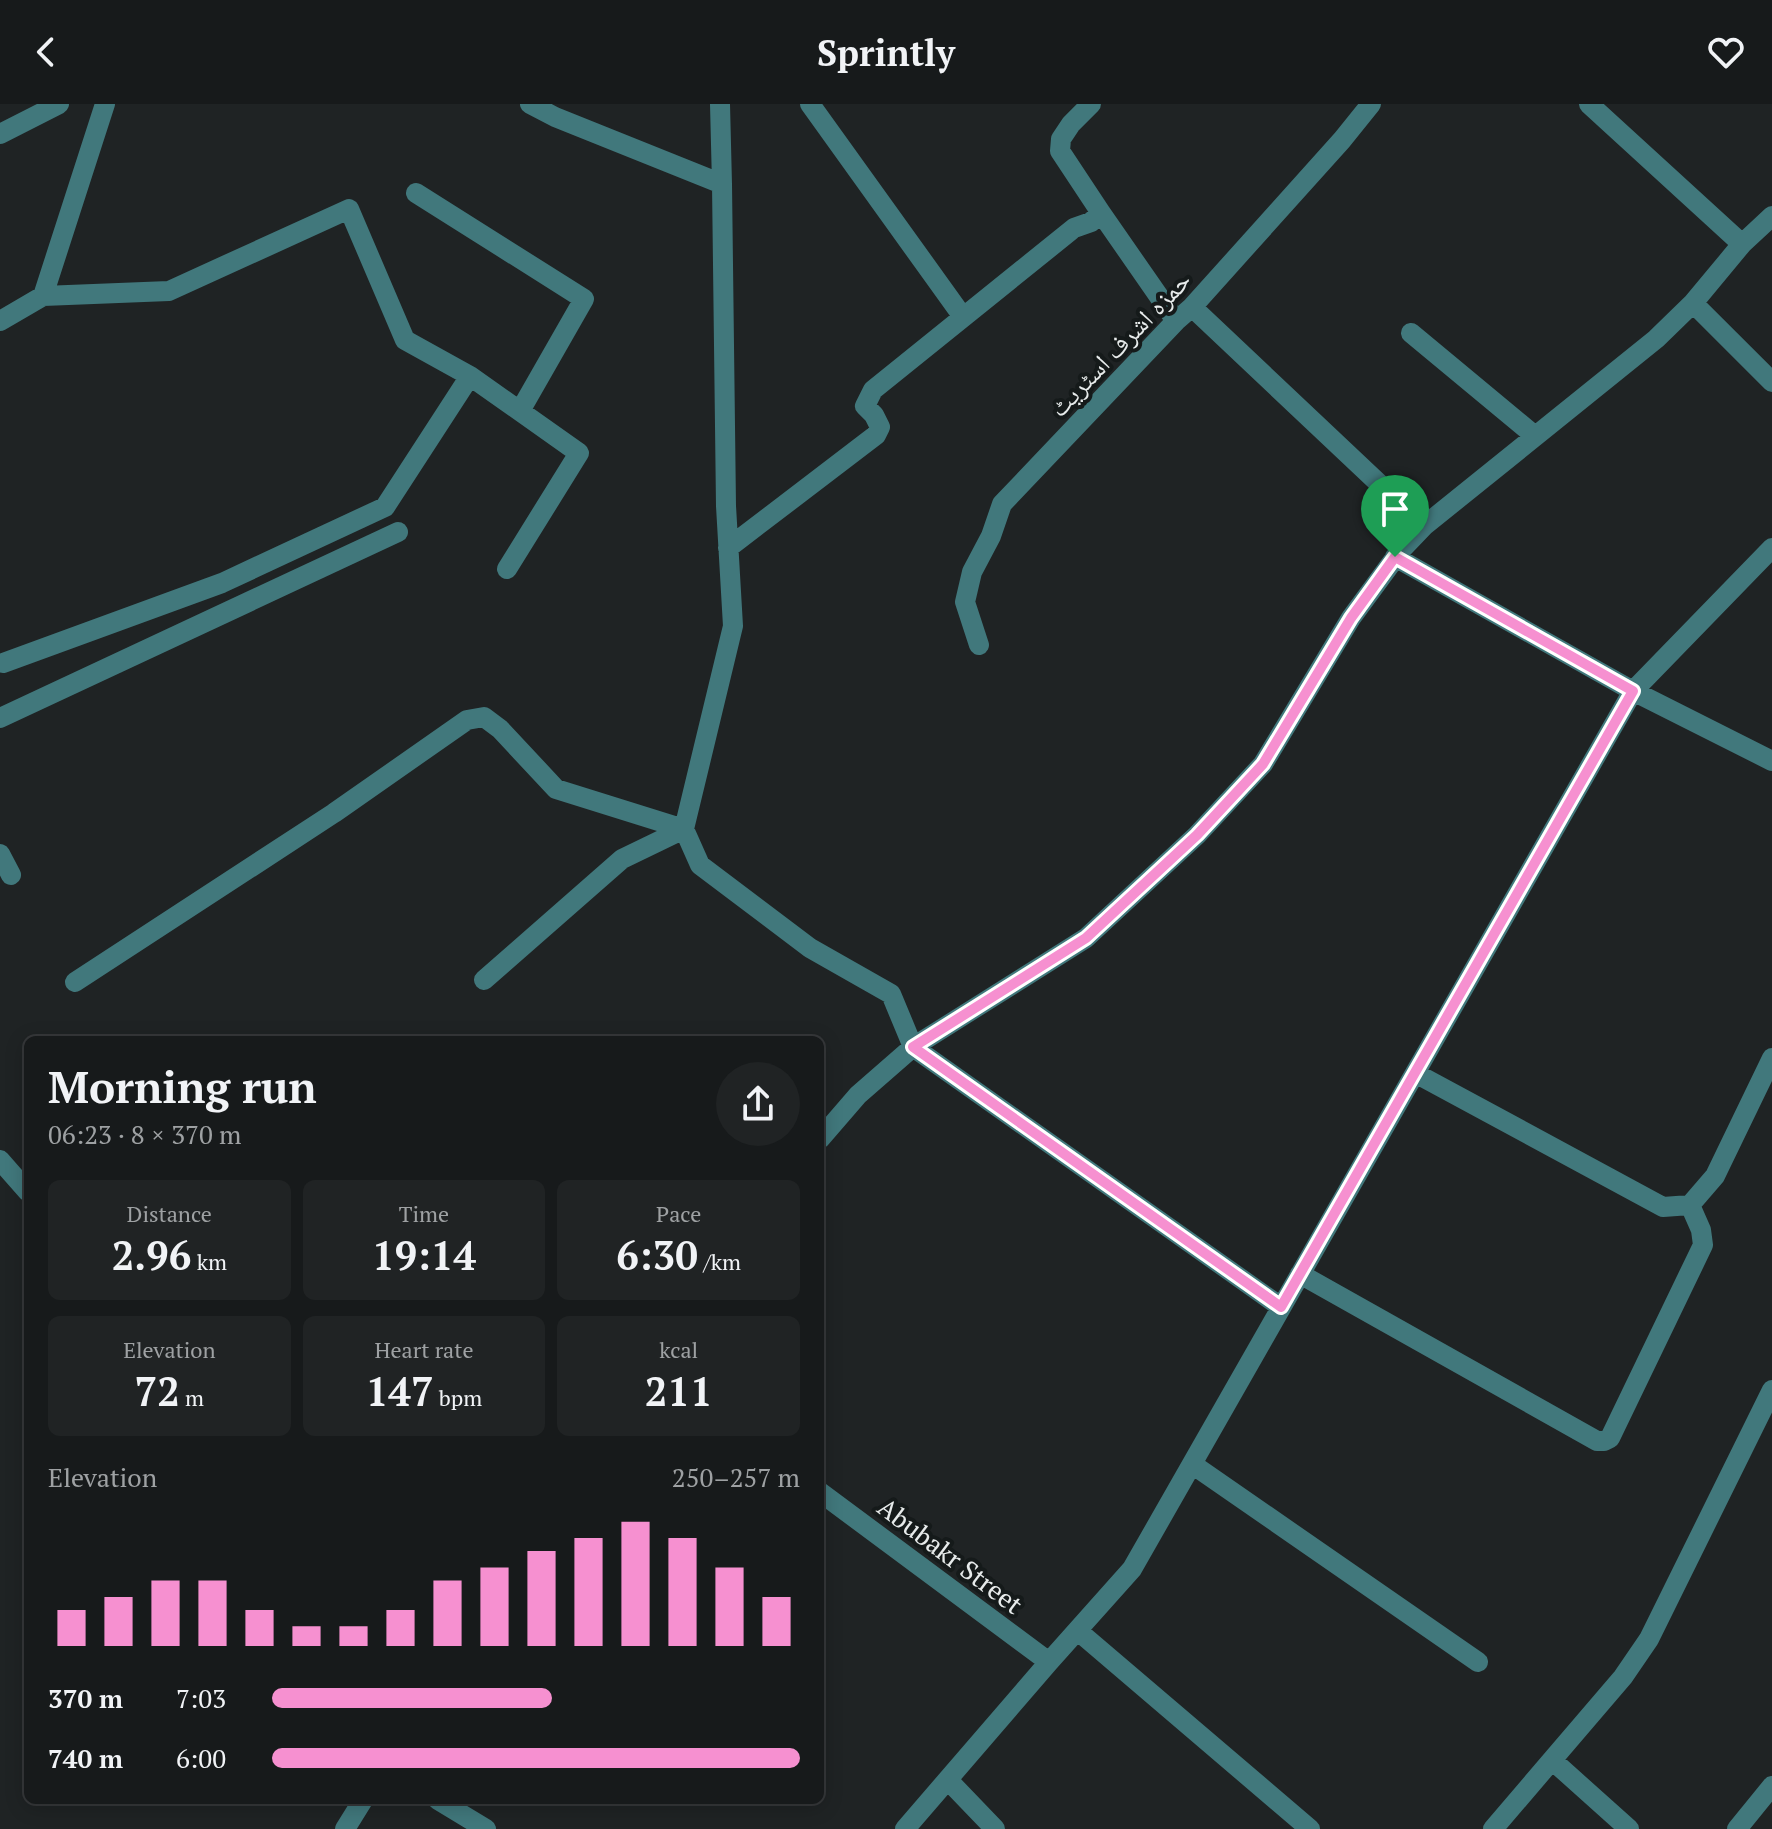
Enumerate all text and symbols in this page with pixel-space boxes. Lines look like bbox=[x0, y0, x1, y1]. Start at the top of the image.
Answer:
text: Sprintly bbox=[817, 29, 955, 76]
icon: back bbox=[24, 30, 68, 74]
icon: heart bbox=[1704, 30, 1748, 74]
street label: حمزہ اشرف اسٹریٹ bbox=[1041, 263, 1198, 424]
pin bbox=[1361, 475, 1429, 557]
icon: arrive bbox=[1373, 487, 1417, 531]
text: Morning run bbox=[48, 1057, 317, 1116]
button: share bbox=[716, 1062, 800, 1146]
text: 06:23 · 8 × 370 m bbox=[48, 1117, 242, 1151]
text: Distance bbox=[127, 1199, 212, 1228]
text: Time bbox=[399, 1199, 449, 1228]
text: Pace bbox=[656, 1199, 701, 1228]
text: 2.96 bbox=[112, 1228, 191, 1281]
text: 19:14 bbox=[372, 1228, 476, 1281]
text: 6:30 bbox=[616, 1228, 698, 1281]
text: km bbox=[191, 1247, 227, 1276]
text: /km bbox=[698, 1247, 741, 1276]
text: Elevation bbox=[123, 1335, 216, 1364]
text: Heart rate bbox=[375, 1335, 473, 1364]
text: kcal bbox=[659, 1335, 698, 1364]
text: 72 bbox=[135, 1364, 180, 1417]
text: 147 bbox=[366, 1364, 434, 1417]
text: 211 bbox=[645, 1364, 713, 1417]
text: m bbox=[180, 1383, 204, 1412]
text: bpm bbox=[434, 1383, 482, 1412]
text: Elevation bbox=[48, 1460, 157, 1494]
text: 250–257 m bbox=[672, 1460, 800, 1494]
street label: Abubakr Street bbox=[871, 1489, 1030, 1621]
text: 370 m bbox=[48, 1681, 123, 1715]
text: 7:03 bbox=[176, 1681, 226, 1715]
text: 740 m bbox=[48, 1741, 123, 1775]
text: 6:00 bbox=[176, 1741, 226, 1775]

